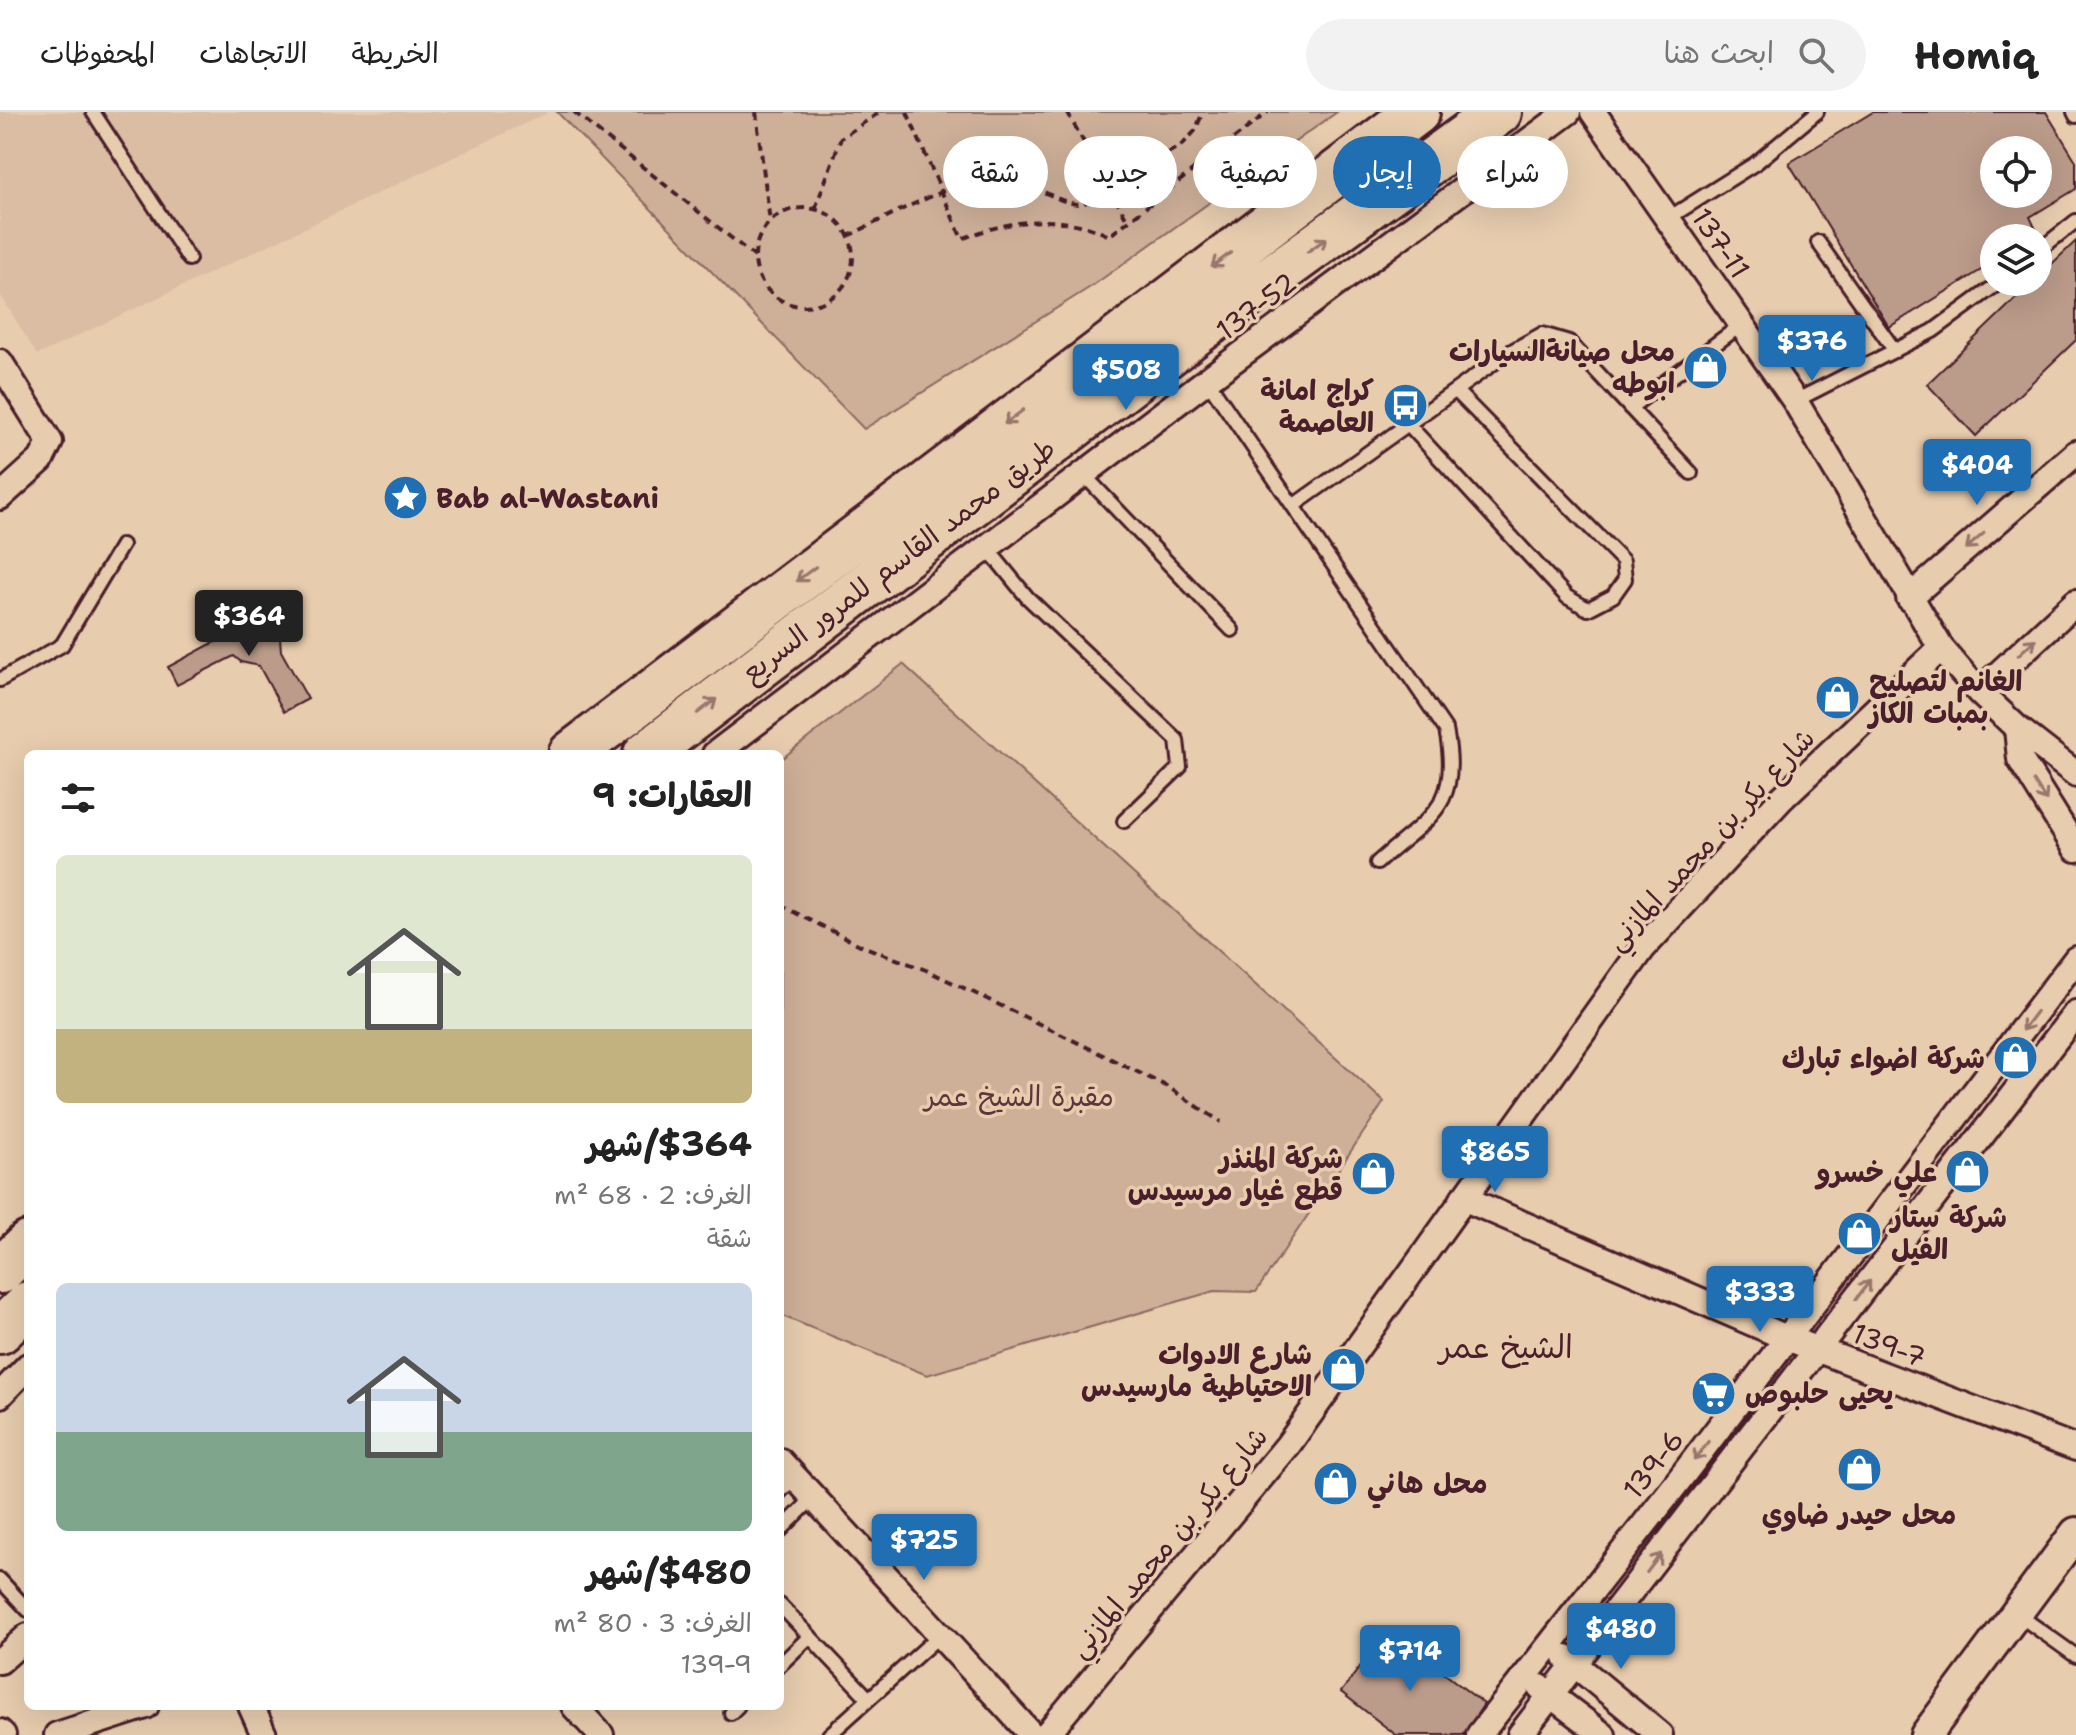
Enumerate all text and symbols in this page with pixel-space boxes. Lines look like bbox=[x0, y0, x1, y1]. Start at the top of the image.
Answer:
search box bbox=[1306, 19, 1866, 91]
text: Homiq bbox=[1914, 30, 2036, 81]
text: ابحث هنا bbox=[1664, 32, 1774, 73]
icon: search bbox=[1794, 33, 1838, 77]
text: المحفوظات bbox=[40, 34, 155, 72]
text: الاتجاهات bbox=[199, 34, 307, 72]
text: الخريطة bbox=[351, 34, 439, 72]
chip: شقة bbox=[943, 136, 1048, 208]
chip: جديد bbox=[1064, 136, 1177, 208]
chip: تصفية bbox=[1193, 136, 1317, 208]
chip: إيجار bbox=[1333, 136, 1441, 208]
chip: شراء bbox=[1457, 136, 1568, 208]
map controls bbox=[1980, 136, 2052, 296]
button: locate bbox=[1980, 136, 2052, 208]
street label: 137-11 bbox=[1683, 200, 1759, 286]
button: layers bbox=[1980, 224, 2052, 296]
one-way arrow bbox=[1305, 237, 1327, 253]
one-way arrow bbox=[1211, 252, 1232, 269]
street label: 137-52 bbox=[1208, 263, 1304, 349]
pin: $376 bbox=[1765, 315, 1859, 383]
text: $376 bbox=[1777, 323, 1847, 358]
place label: محل صيانةالسيارات ابوطه bbox=[1449, 332, 1675, 402]
shop icon: محل صيانةالسيارات ابوطه bbox=[1682, 343, 1730, 391]
pin: $508 bbox=[1079, 344, 1173, 412]
text: $508 bbox=[1091, 352, 1161, 387]
place label: كراج امانة العاصمة bbox=[1260, 371, 1375, 441]
bus stop icon: كراج امانة العاصمة bbox=[1381, 382, 1429, 430]
one-way arrow bbox=[1003, 409, 1025, 426]
street label: طريق محمد القاسم للمرور السريع bbox=[733, 429, 1065, 693]
pin: $404 bbox=[1930, 439, 2024, 507]
text: $404 bbox=[1941, 447, 2013, 482]
place icon: Bab al-Wastani bbox=[381, 474, 429, 522]
place label: Bab al-Wastani bbox=[436, 479, 659, 517]
one-way arrow bbox=[1965, 532, 1985, 550]
one-way arrow bbox=[796, 565, 817, 582]
pin: $364 bbox=[202, 590, 296, 658]
text: $364 bbox=[213, 598, 285, 633]
one-way arrow bbox=[2017, 638, 2037, 657]
place label: الغانم لتصليح بمبات الكاز bbox=[1866, 662, 2022, 732]
shop icon: الغانم لتصليح بمبات الكاز bbox=[1814, 673, 1862, 721]
one-way arrow bbox=[696, 697, 717, 714]
street label: شارع بكر بن محمد المازني bbox=[1597, 720, 1828, 963]
text: العقارات: 9 bbox=[592, 772, 752, 818]
icon: filters bbox=[56, 776, 100, 820]
one-way arrow bbox=[2032, 779, 2048, 802]
icon: home bbox=[332, 907, 476, 1051]
one-way arrow bbox=[2020, 1010, 2037, 1031]
shop icon: شركة اضواء تبارك bbox=[1992, 1034, 2040, 1082]
place label: شركة اضواء تبارك bbox=[1782, 1039, 1985, 1077]
park label: مقبرة الشيخ عمر bbox=[922, 1077, 1114, 1115]
text: $364/شهر bbox=[586, 1121, 752, 1167]
pin: $865 bbox=[1448, 1126, 1542, 1194]
text: $865 bbox=[1460, 1134, 1530, 1169]
place label: شركة المنذر قطع غيار مرسيدس bbox=[1128, 1139, 1343, 1210]
shop icon: علي خسرو bbox=[1944, 1148, 1992, 1196]
shop icon: شركة المنذر قطع غيار مرسيدس bbox=[1350, 1150, 1398, 1198]
place label: علي خسرو bbox=[1814, 1153, 1937, 1198]
text: الغرف: 2 · 68 m² bbox=[554, 1177, 752, 1212]
place label: شركة ستار الفيل bbox=[1888, 1198, 2007, 1268]
shop icon: شركة ستار الفيل bbox=[1836, 1209, 1884, 1257]
text: شقة bbox=[707, 1220, 752, 1255]
pin: $333 bbox=[1713, 1266, 1807, 1334]
text: $333 bbox=[1724, 1274, 1796, 1309]
one-way arrow bbox=[1855, 1280, 1872, 1301]
street label: 139-7 bbox=[1847, 1314, 1931, 1376]
district label: الشيخ عمر bbox=[1436, 1325, 1573, 1369]
icon: home bbox=[332, 1335, 476, 1479]
place label: شارع الادوات الاحتياطية مارسيدس bbox=[1081, 1335, 1312, 1405]
shop icon: شارع الادوات الاحتياطية مارسيدس bbox=[1319, 1346, 1367, 1394]
supermarket icon: يحيى حلبوص bbox=[1690, 1369, 1738, 1417]
place label: يحيى حلبوص bbox=[1745, 1374, 1893, 1412]
street label: شارع بكر بن محمد المازني bbox=[1060, 1418, 1281, 1670]
street label: 139-6 bbox=[1614, 1421, 1692, 1507]
one-way arrow bbox=[1693, 1439, 1710, 1461]
shop icon: محل حيدر ضاوي bbox=[1835, 1445, 1883, 1493]
shop icon: محل هاني bbox=[1312, 1459, 1360, 1507]
place label: محل هاني bbox=[1367, 1464, 1488, 1509]
place label: محل حيدر ضاوي bbox=[1762, 1495, 1956, 1535]
pin: $725 bbox=[877, 1514, 971, 1582]
text: $725 bbox=[890, 1522, 958, 1557]
text: $480/شهر bbox=[587, 1549, 752, 1595]
one-way arrow bbox=[1646, 1553, 1663, 1574]
pin: $480 bbox=[1574, 1603, 1668, 1671]
text: الغرف: 3 · 80 m² bbox=[554, 1605, 752, 1640]
text: $480 bbox=[1585, 1611, 1657, 1646]
pin: $714 bbox=[1363, 1625, 1457, 1693]
text: $714 bbox=[1378, 1633, 1442, 1668]
text: 139-9 bbox=[680, 1646, 752, 1681]

